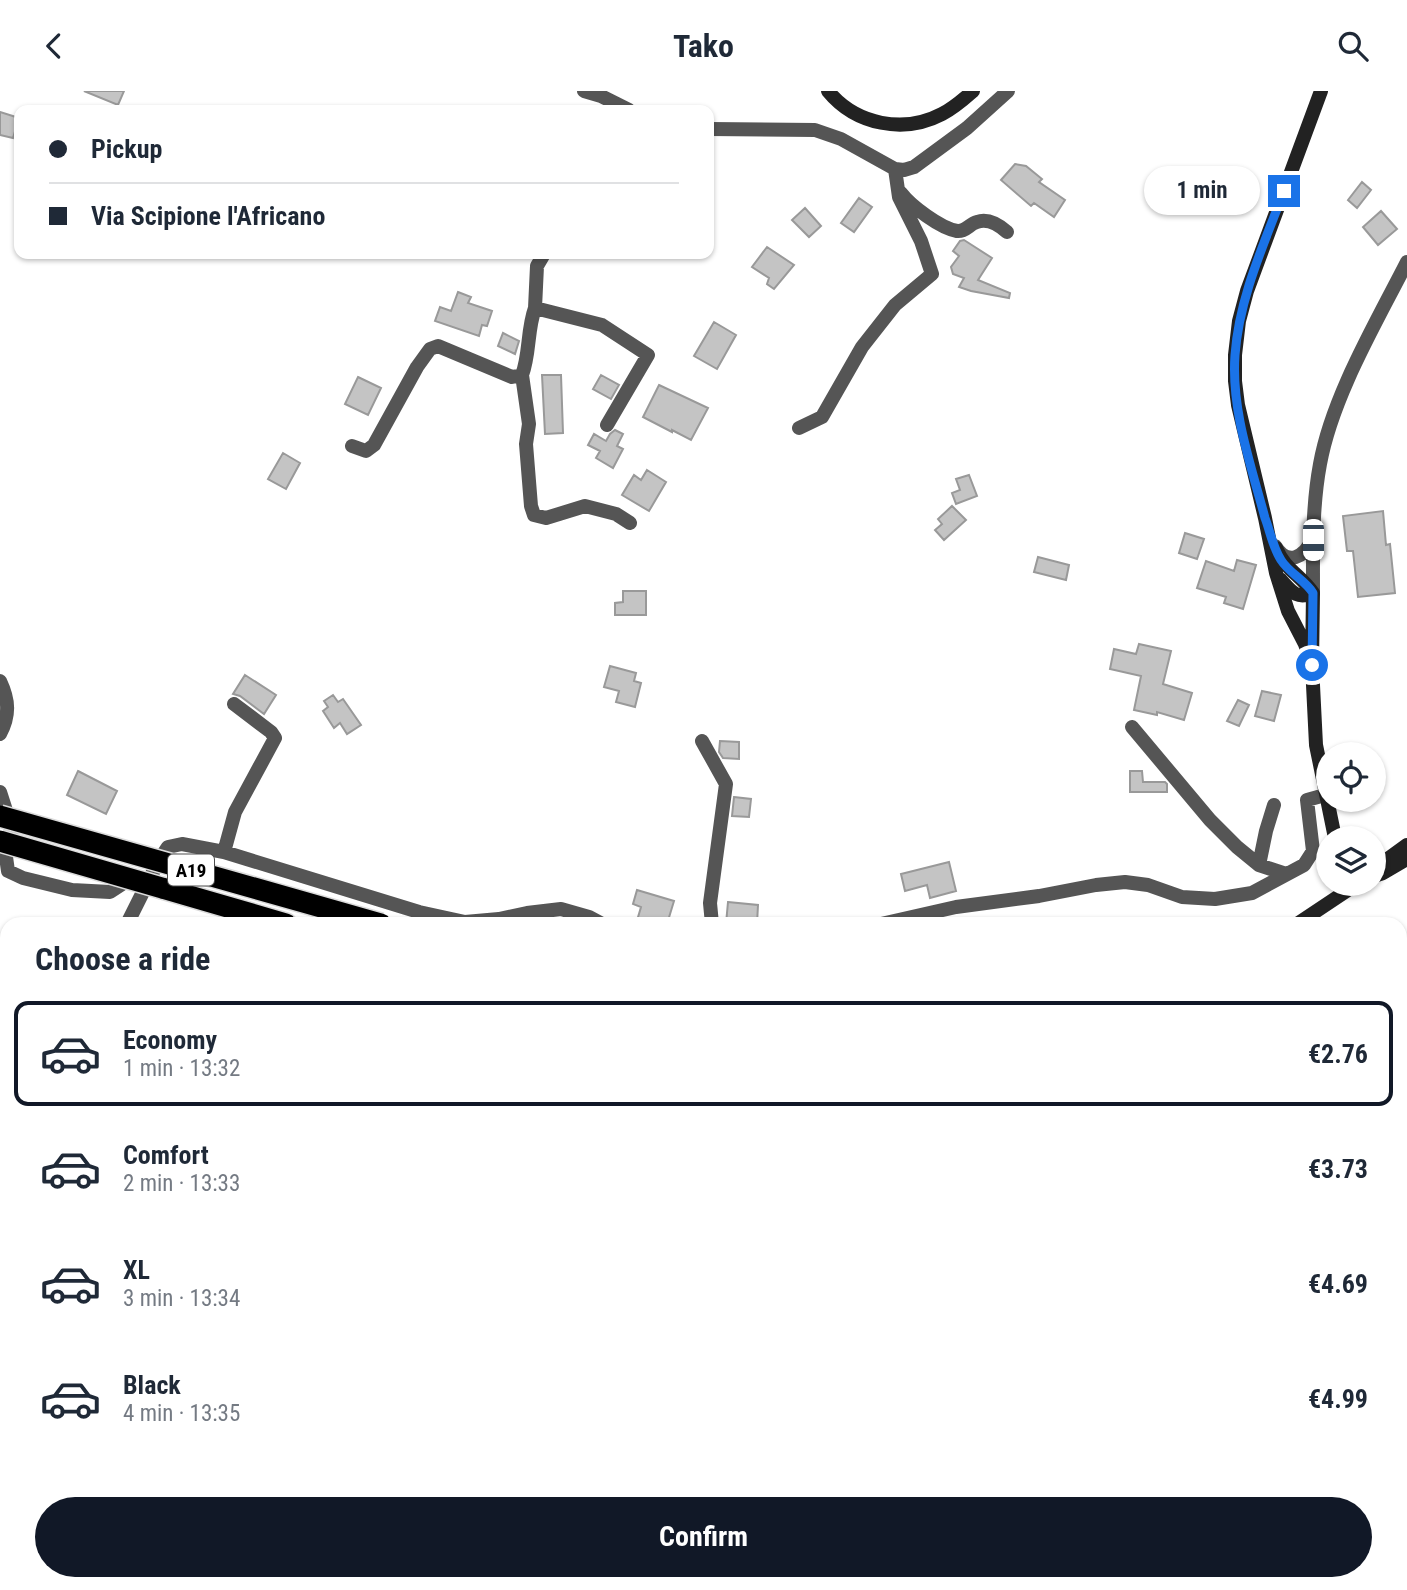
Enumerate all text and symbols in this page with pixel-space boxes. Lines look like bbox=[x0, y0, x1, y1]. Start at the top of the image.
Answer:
icon: back bbox=[35, 27, 73, 65]
text: Tako bbox=[673, 27, 734, 65]
icon: search bbox=[1334, 27, 1372, 65]
text: Pickup bbox=[91, 134, 162, 164]
callout: 1 min bbox=[1144, 167, 1260, 215]
route end bbox=[1268, 175, 1300, 207]
text: 1 min bbox=[1176, 177, 1228, 204]
text: Via Scipione l'Africano bbox=[91, 201, 325, 231]
car bbox=[1303, 519, 1324, 561]
route start bbox=[1296, 649, 1328, 681]
map controls bbox=[1316, 742, 1386, 896]
button: locate bbox=[1316, 742, 1386, 812]
button: layers bbox=[1316, 826, 1386, 896]
road number: A19 bbox=[168, 855, 214, 885]
text: Choose a ride bbox=[35, 940, 210, 978]
icon: car bbox=[39, 1022, 102, 1085]
text: Economy bbox=[123, 1025, 217, 1055]
text: €2.76 bbox=[1308, 1039, 1368, 1069]
text: 1 min · 13:32 bbox=[123, 1055, 240, 1082]
icon: car bbox=[39, 1137, 102, 1200]
text: Comfort bbox=[123, 1140, 209, 1170]
text: €3.73 bbox=[1308, 1154, 1368, 1184]
text: 2 min · 13:33 bbox=[123, 1170, 240, 1197]
icon: car bbox=[39, 1252, 102, 1315]
text: XL bbox=[123, 1255, 150, 1285]
text: €4.69 bbox=[1308, 1269, 1368, 1299]
text: 3 min · 13:34 bbox=[123, 1285, 240, 1312]
icon: car bbox=[39, 1367, 102, 1430]
text: Black bbox=[123, 1370, 181, 1400]
text: €4.99 bbox=[1308, 1384, 1368, 1414]
text: 4 min · 13:35 bbox=[123, 1400, 240, 1427]
button: Confirm bbox=[35, 1497, 1372, 1577]

